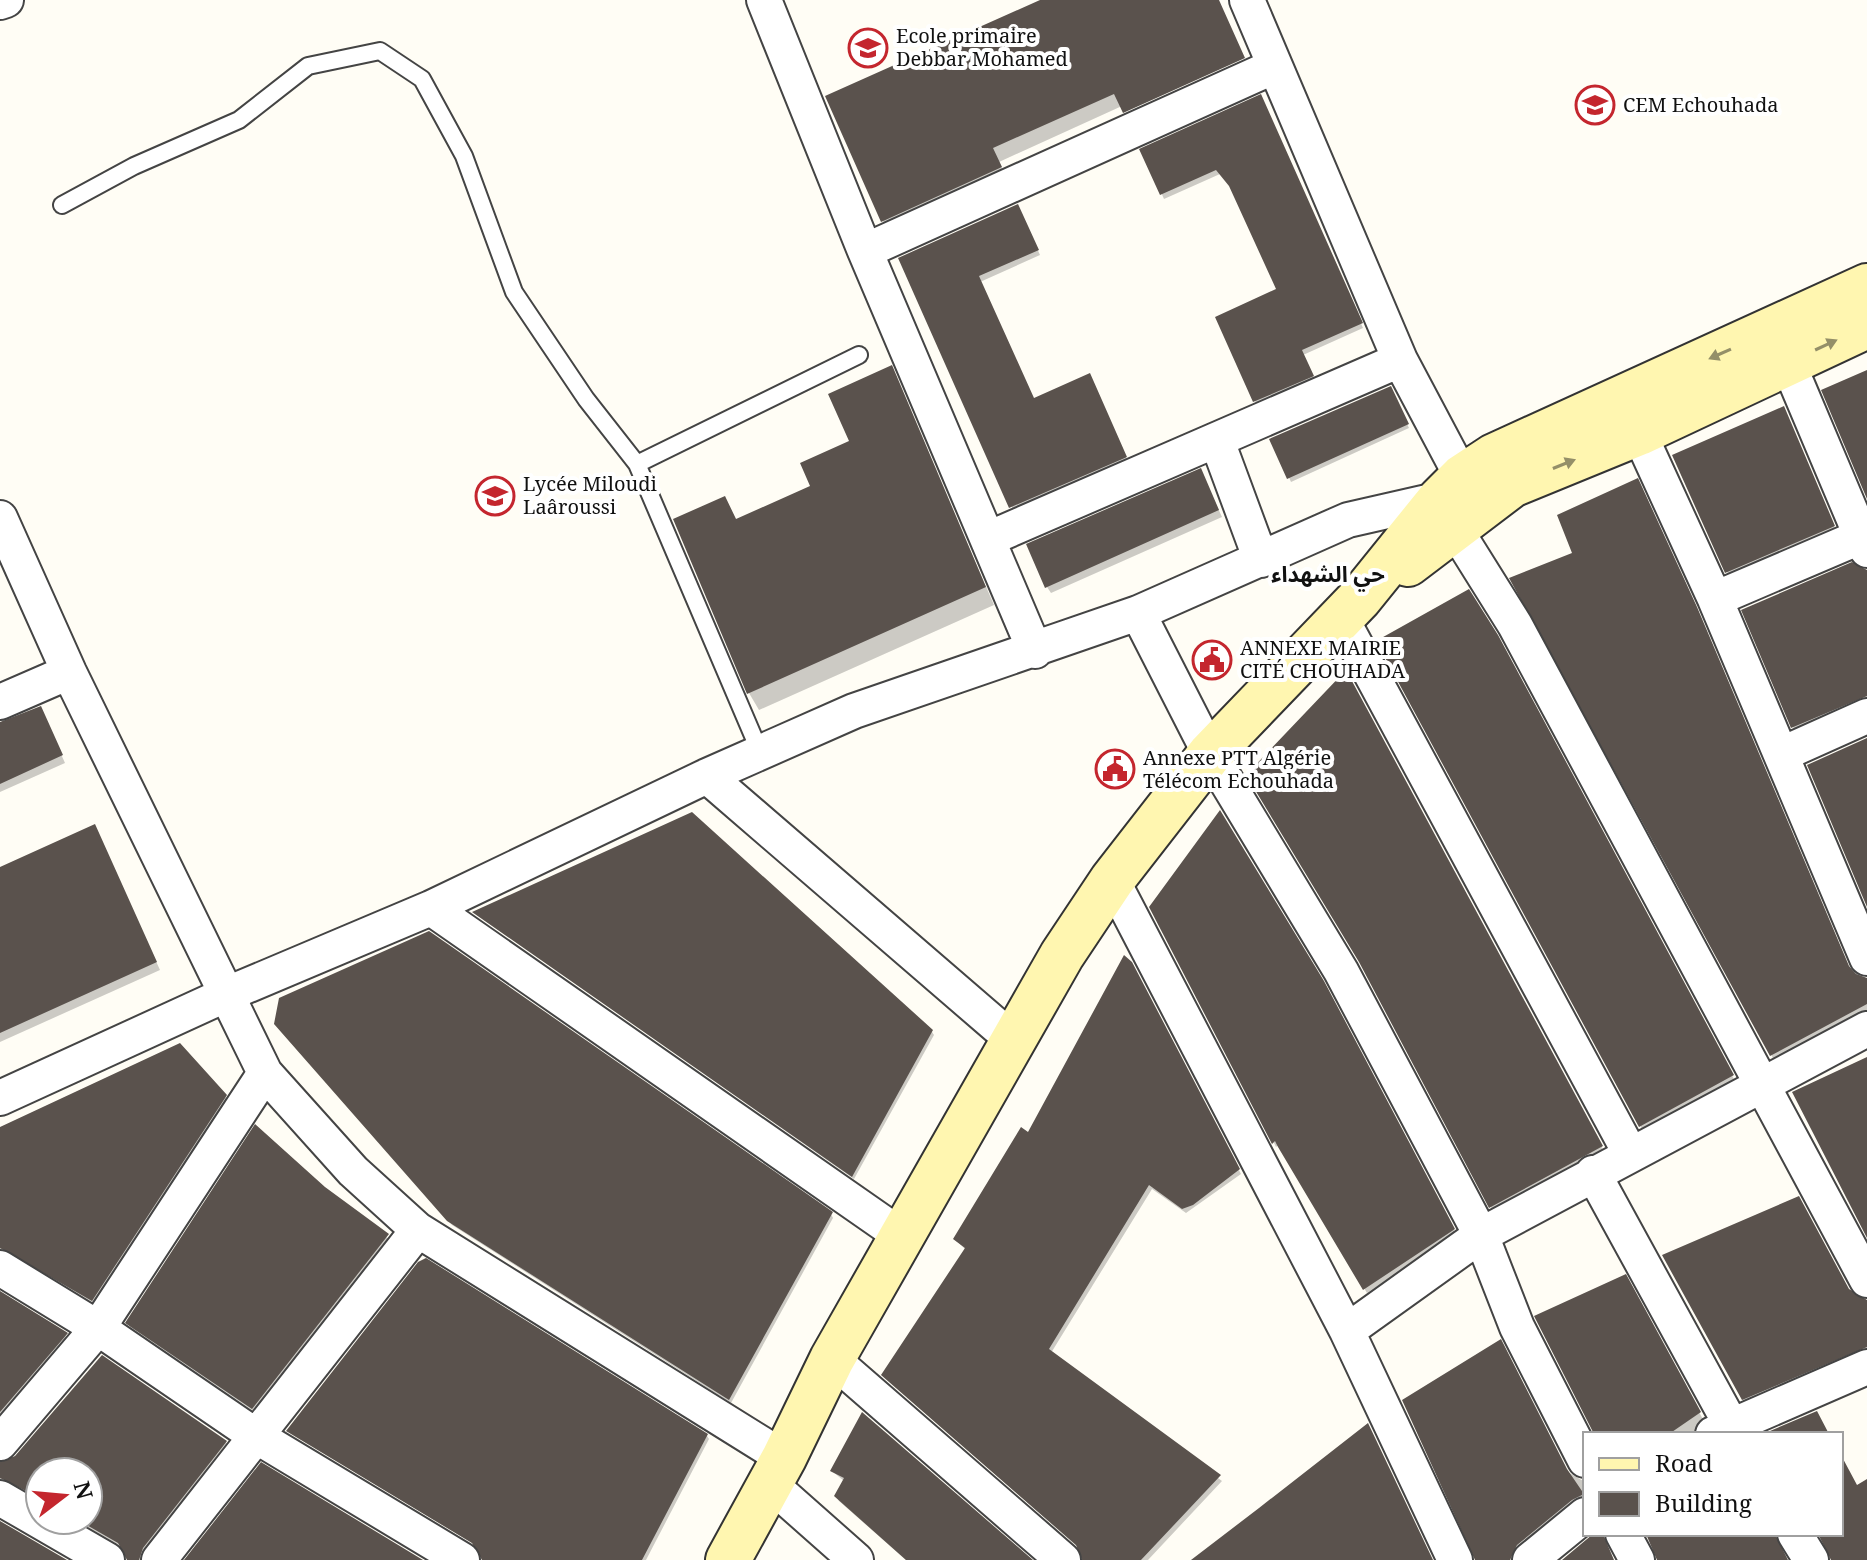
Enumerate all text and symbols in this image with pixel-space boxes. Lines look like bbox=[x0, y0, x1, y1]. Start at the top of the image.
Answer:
place label: Ecole primaire Debbar Mohamed bbox=[896, 22, 1068, 72]
school or university icon: Ecole primaire Debbar Mohamed bbox=[847, 27, 889, 69]
school or university icon: CEM Echouhada bbox=[1574, 84, 1616, 126]
place label: CEM Echouhada bbox=[1623, 91, 1778, 118]
one-way arrow bbox=[1815, 338, 1838, 351]
one-way arrow bbox=[1708, 348, 1732, 361]
one-way arrow bbox=[1552, 457, 1576, 470]
place label: Lycée Miloudi Laâroussi bbox=[523, 470, 657, 520]
school or university icon: Lycée Miloudi Laâroussi bbox=[474, 475, 516, 517]
district label: حي الشهداء bbox=[1271, 558, 1385, 592]
place label: ANNEXE MAIRIE CITÉ CHOUHADA bbox=[1240, 634, 1406, 684]
public building icon: ANNEXE MAIRIE CITÉ CHOUHADA bbox=[1191, 639, 1233, 681]
place label: Annexe PTT Algérie Télécom Echouhada bbox=[1143, 744, 1334, 794]
public building icon: Annexe PTT Algérie Télécom Echouhada bbox=[1094, 748, 1136, 790]
legend bbox=[1583, 1432, 1843, 1536]
text: Road bbox=[1655, 1446, 1713, 1479]
north arrow bbox=[24, 1456, 104, 1536]
text: N bbox=[67, 1478, 101, 1503]
text: Building bbox=[1655, 1486, 1752, 1519]

